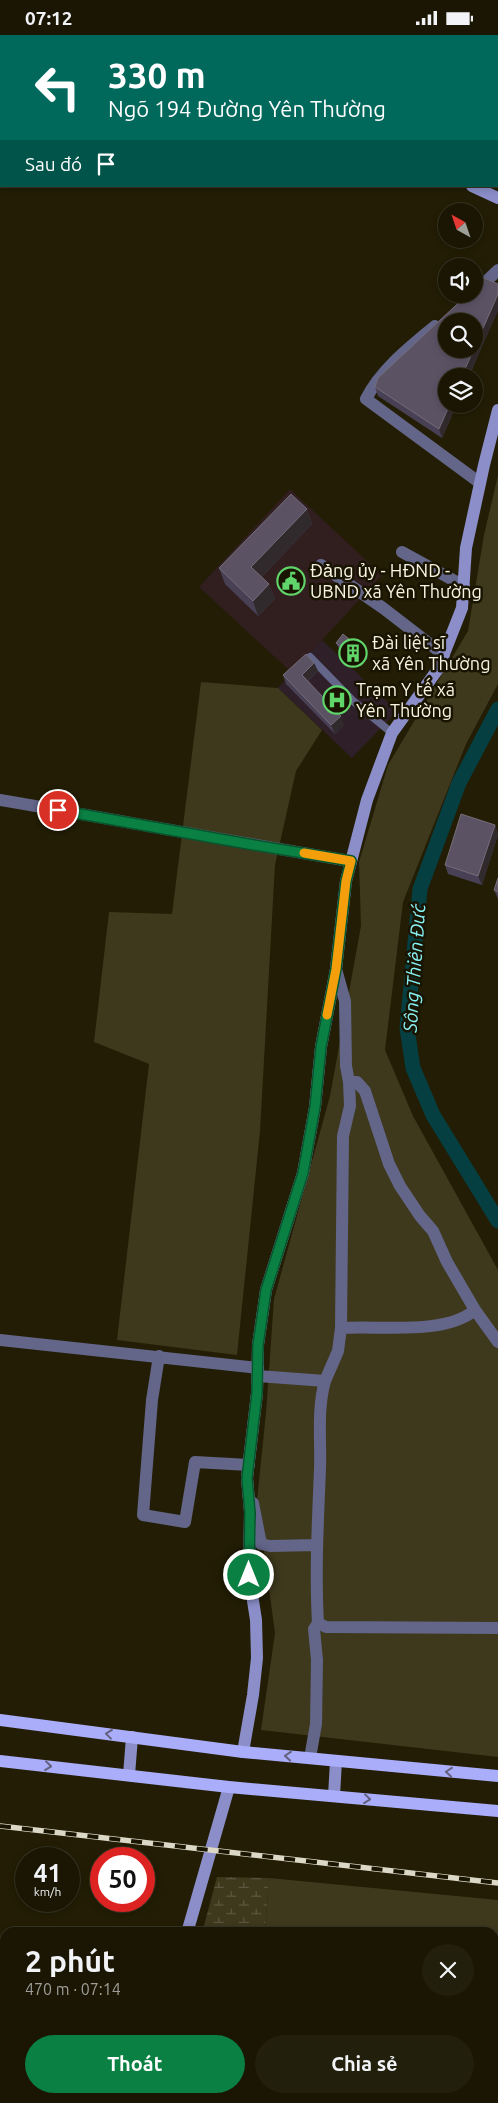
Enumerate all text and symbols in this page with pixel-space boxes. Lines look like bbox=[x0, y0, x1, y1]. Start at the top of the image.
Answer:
text: 07:12 bbox=[25, 7, 73, 29]
icon: left bbox=[25, 55, 90, 120]
text: 330 m bbox=[108, 55, 206, 95]
text: Ngõ 194 Đường Yên Thường bbox=[108, 96, 386, 121]
icon: arrive bbox=[92, 150, 120, 178]
text: Sau đó bbox=[25, 153, 82, 175]
north arrow bbox=[438, 203, 482, 247]
map controls bbox=[438, 203, 483, 413]
button: sound bbox=[438, 258, 483, 303]
button: search bbox=[438, 313, 483, 358]
button: layers bbox=[438, 368, 483, 413]
place label: Đảng ủy - HĐND - UBND xã Yên Thường bbox=[310, 560, 482, 601]
public building icon: Đảng ủy - HĐND - UBND xã Yên Thường bbox=[276, 566, 306, 596]
place label: Đài liệt sĩ xã Yên Thường bbox=[372, 632, 491, 673]
building icon: Đài liệt sĩ xã Yên Thường bbox=[338, 638, 368, 668]
place label: Trạm Y tế xã Yên Thường bbox=[356, 677, 455, 720]
hospital icon: Trạm Y tế xã Yên Thường bbox=[322, 685, 352, 715]
pin bbox=[37, 789, 79, 831]
icon: arrive bbox=[44, 796, 72, 824]
water label: Sông Thiên Đức bbox=[398, 903, 429, 1034]
position arrow bbox=[222, 1548, 274, 1600]
one-way arrow bbox=[105, 1730, 113, 1740]
one-way arrow bbox=[283, 1751, 291, 1762]
one-way arrow bbox=[45, 1760, 53, 1771]
one-way arrow bbox=[445, 1766, 453, 1777]
one-way arrow bbox=[363, 1793, 371, 1804]
speed limit sign: 50 bbox=[90, 1847, 155, 1912]
text: 41 bbox=[33, 1859, 62, 1887]
text: km/h bbox=[34, 1885, 61, 1898]
text: 2 phút bbox=[25, 1944, 115, 1978]
button: close bbox=[422, 1944, 474, 1996]
text: 470 m · 07:14 bbox=[25, 1980, 121, 1998]
button: Thoát bbox=[25, 2035, 245, 2093]
button: Chia sẻ bbox=[255, 2035, 474, 2093]

